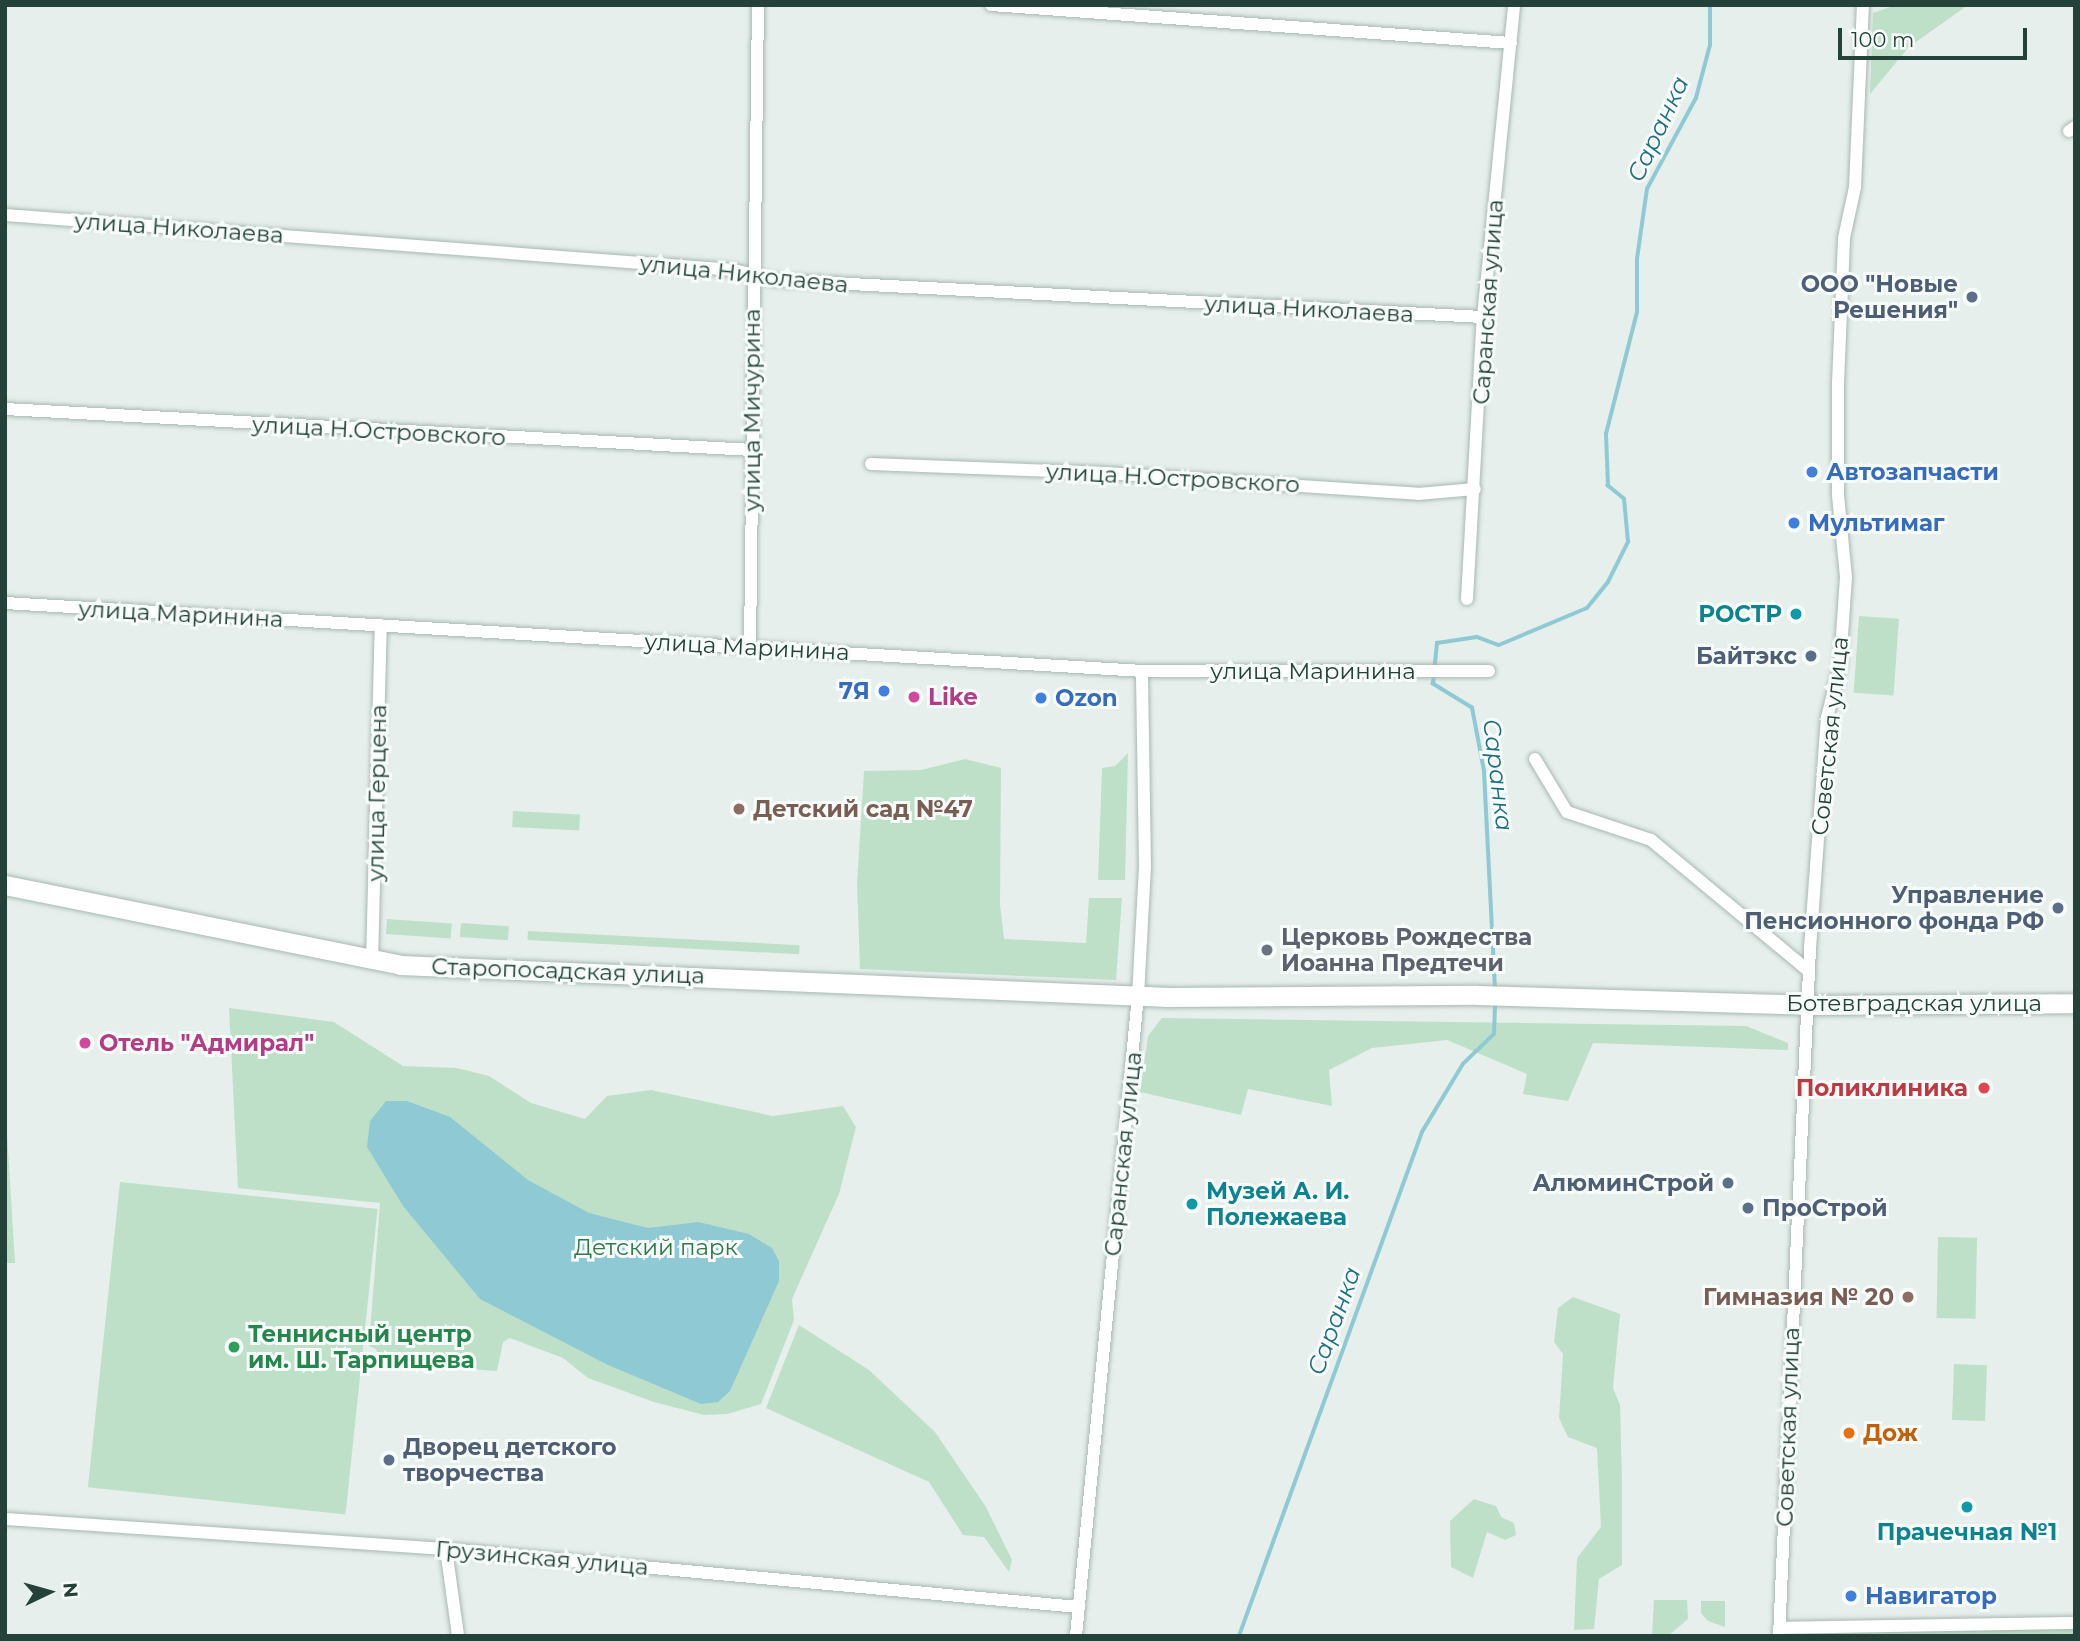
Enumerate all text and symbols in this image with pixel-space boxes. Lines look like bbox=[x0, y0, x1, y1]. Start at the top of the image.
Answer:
scale bar bbox=[1842, 14, 2031, 58]
text: 100 m bbox=[1851, 27, 1914, 52]
water label: Саранка bbox=[1621, 72, 1695, 186]
street label: Саранская улица bbox=[1467, 198, 1509, 406]
street label: улица Николаева bbox=[73, 207, 285, 249]
street label: улица Николаева bbox=[638, 249, 850, 299]
place label: ООО "Новые Решения" bbox=[1801, 270, 1958, 324]
marker: ООО "Новые Решения" bbox=[1964, 289, 1980, 305]
street label: улица Николаева bbox=[1204, 290, 1414, 328]
street label: улица Мичурина bbox=[738, 309, 766, 511]
street label: улица Н.Островского bbox=[251, 411, 507, 451]
street label: улица Н.Островского bbox=[1045, 458, 1301, 498]
place label: Автозапчасти bbox=[1826, 458, 1999, 486]
marker: Автозапчасти bbox=[1804, 464, 1820, 480]
place label: Мультимаг bbox=[1808, 509, 1945, 537]
marker: Мультимаг bbox=[1786, 515, 1802, 531]
street label: улица Маринина bbox=[78, 595, 284, 633]
place label: РОСТР bbox=[1698, 600, 1782, 628]
marker: РОСТР bbox=[1788, 606, 1804, 622]
street label: улица Маринина bbox=[644, 628, 850, 666]
street label: Советская улица bbox=[1806, 635, 1854, 837]
place label: Байтэкс bbox=[1696, 642, 1797, 670]
marker: Байтэкс bbox=[1803, 648, 1819, 664]
street label: улица Маринина bbox=[1210, 657, 1416, 685]
place label: 7Я bbox=[839, 677, 870, 705]
marker: 7Я bbox=[876, 683, 892, 699]
place label: Like bbox=[928, 683, 978, 711]
place label: Ozon bbox=[1055, 684, 1118, 712]
marker: Like bbox=[906, 689, 922, 705]
marker: Ozon bbox=[1033, 690, 1049, 706]
street label: улица Герцена bbox=[362, 704, 392, 882]
water label: Саранка bbox=[1477, 717, 1519, 833]
place label: Детский сад №47 bbox=[753, 795, 973, 823]
marker: Детский сад №47 bbox=[731, 801, 747, 817]
place label: Управление Пенсионного фонда РФ bbox=[1744, 881, 2044, 935]
marker: Управление Пенсионного фонда РФ bbox=[2050, 900, 2066, 916]
place label: Церковь Рождества Иоанна Предтечи bbox=[1281, 923, 1532, 977]
marker: Церковь Рождества Иоанна Предтечи bbox=[1259, 942, 1275, 958]
street label: Старопосадская улица bbox=[431, 952, 705, 990]
street label: Ботевградская улица bbox=[1786, 989, 2042, 1017]
place label: Отель "Адмирал" bbox=[99, 1029, 314, 1057]
marker: Отель "Адмирал" bbox=[77, 1035, 93, 1051]
street label: Саранская улица bbox=[1099, 1050, 1147, 1258]
place label: Поликлиника bbox=[1796, 1074, 1968, 1102]
marker: Поликлиника bbox=[1974, 1078, 1994, 1098]
place label: АлюминСтрой bbox=[1532, 1169, 1714, 1197]
marker: АлюминСтрой bbox=[1720, 1175, 1736, 1191]
place label: Музей А. И. Полежаева bbox=[1206, 1177, 1349, 1231]
place label: ПроСтрой bbox=[1762, 1194, 1888, 1222]
marker: Музей А. И. Полежаева bbox=[1184, 1196, 1200, 1212]
marker: ПроСтрой bbox=[1740, 1200, 1756, 1216]
park label: Детский парк bbox=[574, 1233, 738, 1261]
water label: Саранка bbox=[1301, 1263, 1367, 1379]
place label: Гимназия № 20 bbox=[1703, 1283, 1894, 1311]
marker: Гимназия № 20 bbox=[1900, 1289, 1916, 1305]
place label: Теннисный центр им. Ш. Тарпищева bbox=[248, 1320, 475, 1374]
street label: Советская улица bbox=[1771, 1327, 1805, 1527]
marker: Теннисный центр им. Ш. Тарпищева bbox=[226, 1339, 242, 1355]
place label: Дож bbox=[1863, 1419, 1918, 1447]
marker: Дож bbox=[1841, 1425, 1857, 1441]
place label: Дворец детского творчества bbox=[403, 1433, 617, 1487]
marker: Дворец детского творчества bbox=[381, 1452, 397, 1468]
marker: Прачечная №1 bbox=[1959, 1499, 1975, 1515]
place label: Прачечная №1 bbox=[1877, 1518, 2057, 1546]
street label: Грузинская улица bbox=[434, 1535, 650, 1581]
north arrow bbox=[14, 1557, 84, 1627]
text: N bbox=[58, 1581, 83, 1599]
place label: Навигатор bbox=[1865, 1582, 1997, 1610]
marker: Навигатор bbox=[1843, 1588, 1859, 1604]

